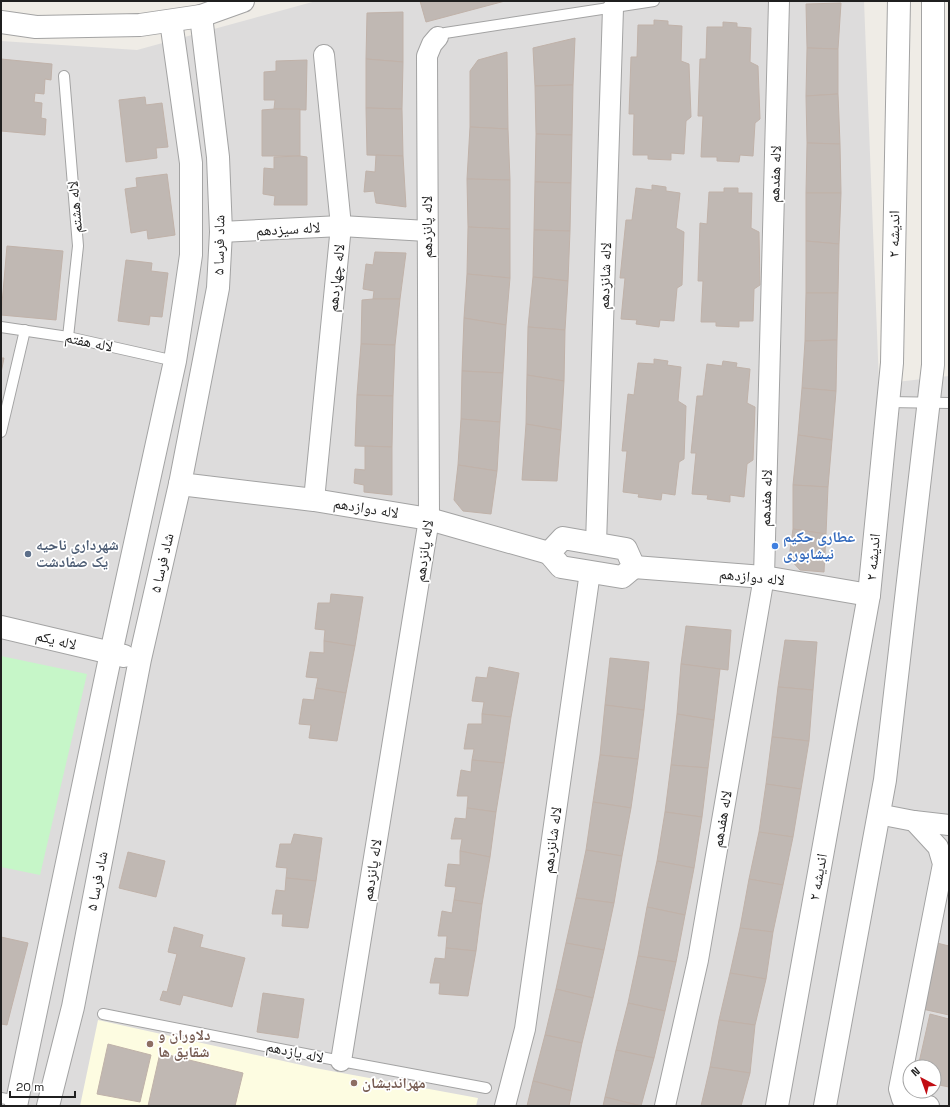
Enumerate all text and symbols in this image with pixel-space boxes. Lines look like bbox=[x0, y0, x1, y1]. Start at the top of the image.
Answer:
street label: لاله هفدهم bbox=[764, 145, 786, 203]
street label: لاله هشتم bbox=[63, 180, 87, 234]
street label: لاله پانزدهم bbox=[417, 196, 437, 258]
street label: اندیشه ۲ bbox=[884, 210, 903, 258]
street label: شاد فرسا ۵ bbox=[208, 215, 229, 275]
street label: لاله سیزدهم bbox=[255, 217, 321, 241]
street label: لاله شانزدهم bbox=[594, 242, 616, 310]
street label: لاله چهاردهم bbox=[322, 243, 350, 313]
street label: لاله هفتم bbox=[63, 327, 115, 357]
street label: لاله هفدهم bbox=[755, 469, 777, 527]
street label: لاله دوازدهم bbox=[332, 493, 400, 523]
street label: لاله پانزدهم bbox=[410, 519, 438, 583]
place label: عطاری حکیم نیشابوری bbox=[783, 527, 855, 563]
street label: شاد فرسا ۵ bbox=[145, 531, 178, 594]
street label: اندیشه ۲ bbox=[861, 533, 884, 581]
place label: شهرداری ناحیه یک صفادشت bbox=[36, 535, 119, 571]
marker: عطاری حکیم نیشابوری bbox=[770, 541, 780, 551]
marker: شهرداری ناحیه یک صفادشت bbox=[23, 549, 33, 559]
street label: لاله دوازدهم bbox=[718, 564, 786, 590]
street label: لاله یکم bbox=[33, 625, 79, 655]
street label: لاله هفدهم bbox=[707, 789, 737, 849]
street label: لاله شانزدهم bbox=[537, 805, 567, 875]
street label: لاله پانزدهم bbox=[357, 838, 387, 902]
street label: شاد فرسا ۵ bbox=[81, 849, 112, 912]
street label: اندیشه ۲ bbox=[804, 852, 831, 902]
place label: دلاوران و شقایق ها bbox=[158, 1025, 210, 1061]
street label: لاله یازدهم bbox=[265, 1036, 325, 1068]
marker: دلاوران و شقایق ها bbox=[145, 1039, 155, 1049]
north arrow bbox=[902, 1059, 942, 1099]
text: N bbox=[908, 1064, 923, 1079]
scale bar bbox=[10, 1073, 75, 1099]
place label: مهراندیشان bbox=[362, 1073, 426, 1092]
marker: مهراندیشان bbox=[349, 1078, 359, 1088]
text: 20 m bbox=[16, 1079, 44, 1095]

